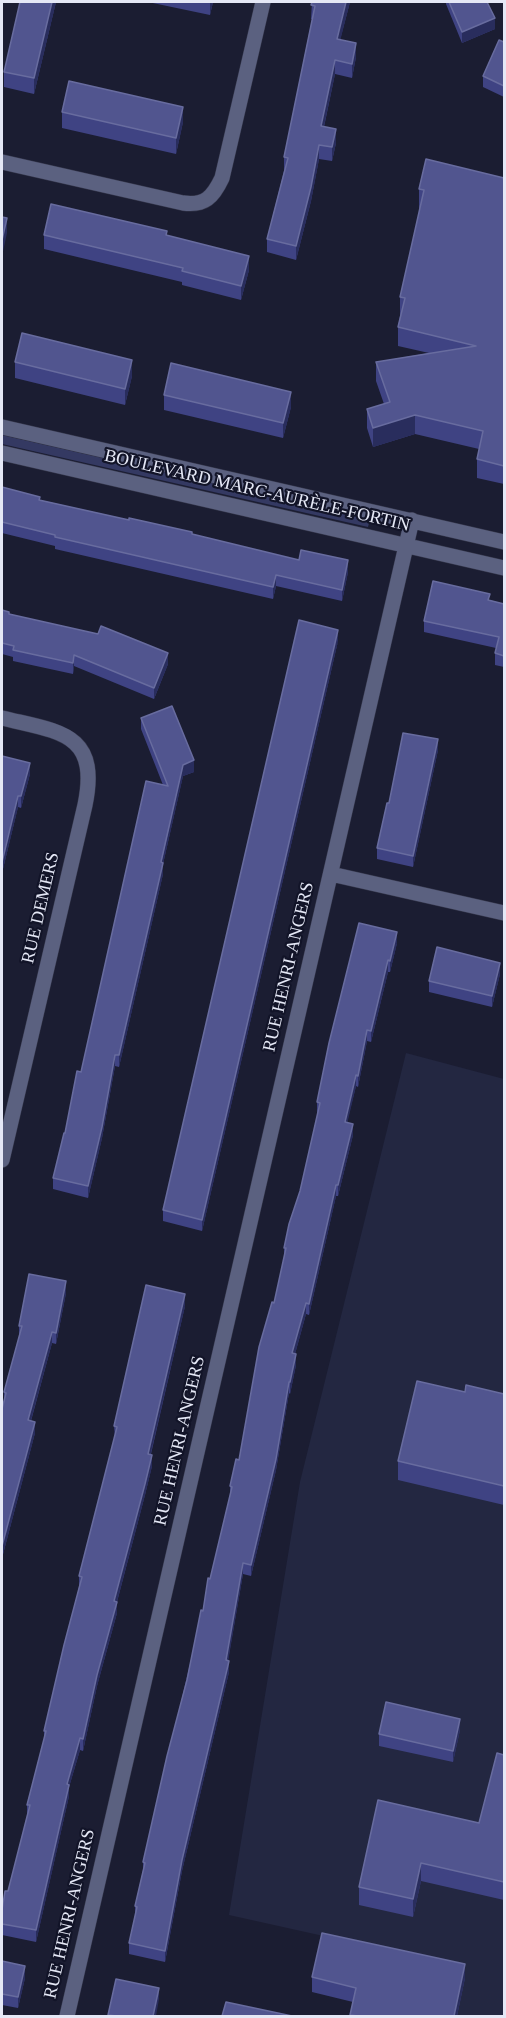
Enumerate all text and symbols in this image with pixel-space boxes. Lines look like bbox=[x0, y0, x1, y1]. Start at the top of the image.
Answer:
street label: BOULEVARD MARC-AURÈLE-FORTIN bbox=[102, 445, 412, 537]
street label: RUE DEMERS bbox=[18, 850, 64, 966]
street label: RUE HENRI-ANGERS bbox=[259, 880, 319, 1054]
street label: RUE HENRI-ANGERS bbox=[150, 1354, 210, 1528]
street label: RUE HENRI-ANGERS bbox=[40, 1827, 100, 2001]

